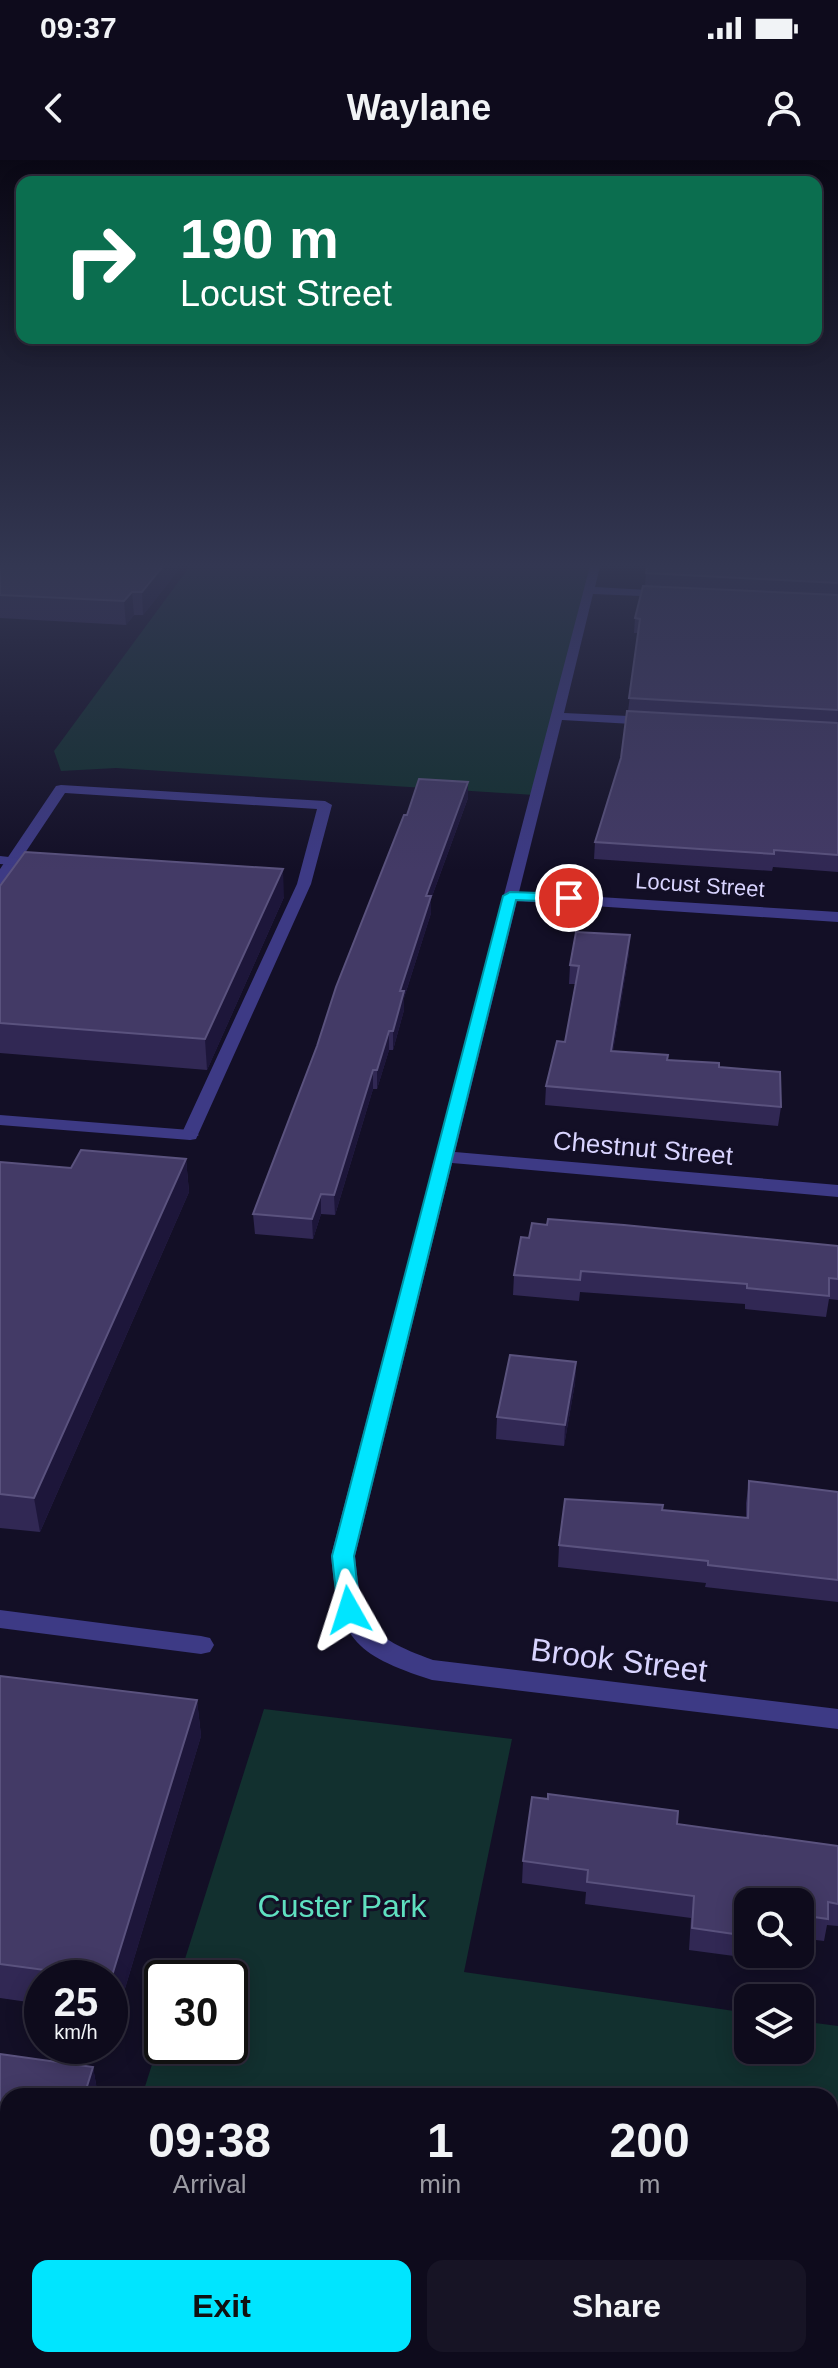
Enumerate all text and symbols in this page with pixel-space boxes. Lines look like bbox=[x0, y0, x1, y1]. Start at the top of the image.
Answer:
text: 09:37 bbox=[40, 11, 117, 44]
icon: back bbox=[32, 86, 76, 130]
icon: person bbox=[762, 86, 806, 130]
text: Waylane bbox=[347, 87, 491, 128]
text: 190 m bbox=[180, 207, 339, 270]
icon: right bbox=[48, 208, 152, 312]
text: Locust Street bbox=[180, 273, 392, 314]
pin bbox=[535, 864, 603, 932]
street label: Locust Street bbox=[634, 868, 766, 902]
icon: arrive bbox=[547, 876, 591, 920]
street label: Chestnut Street bbox=[552, 1125, 735, 1171]
position arrow bbox=[307, 1568, 391, 1652]
street label: Brook Street bbox=[529, 1631, 710, 1689]
park label: Custer Park bbox=[258, 1888, 427, 1924]
map controls bbox=[734, 1888, 814, 2064]
button: search bbox=[734, 1888, 814, 1968]
speed limit sign: 30 bbox=[144, 1960, 248, 2064]
text: 25 bbox=[54, 1980, 98, 2024]
button: layers bbox=[734, 1984, 814, 2064]
text: km/h bbox=[54, 2021, 98, 2043]
text: 09:38 bbox=[148, 2114, 271, 2167]
text: 1 bbox=[427, 2114, 454, 2167]
text: 200 bbox=[610, 2114, 690, 2167]
text: Arrival bbox=[173, 2169, 247, 2199]
text: min bbox=[419, 2169, 461, 2199]
text: m bbox=[639, 2169, 660, 2199]
button: Exit bbox=[32, 2260, 411, 2352]
button: Share bbox=[427, 2260, 806, 2352]

